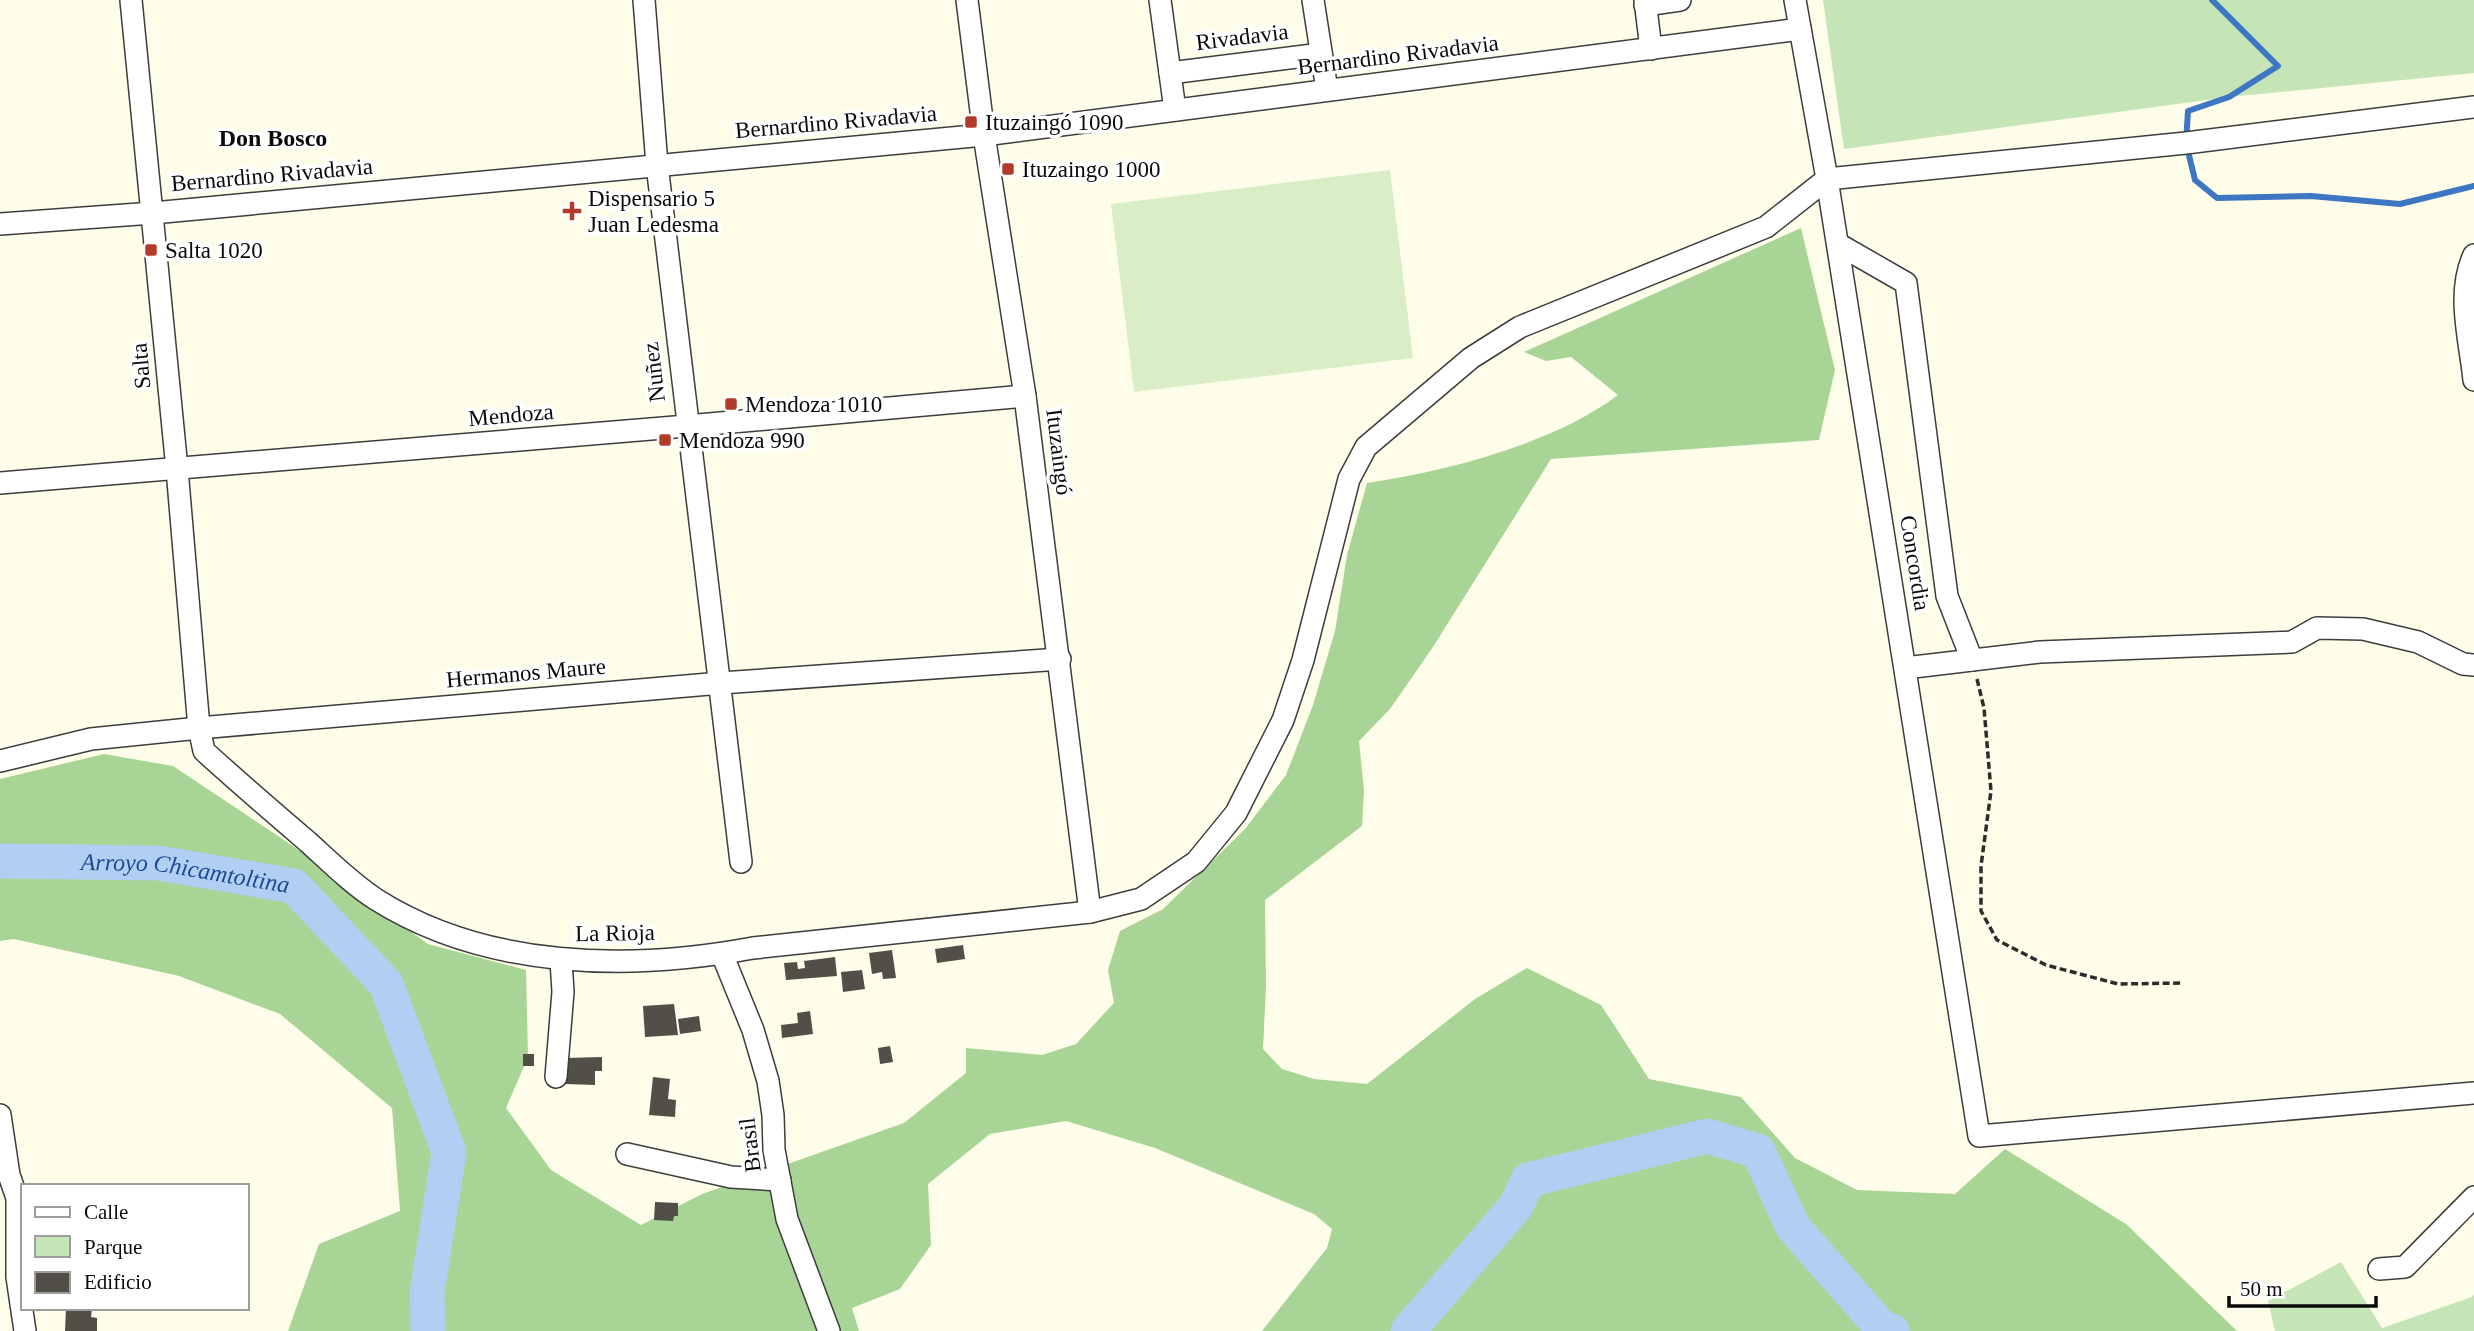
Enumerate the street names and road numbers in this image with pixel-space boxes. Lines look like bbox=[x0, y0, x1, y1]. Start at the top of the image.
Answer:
street label: Rivadavia bbox=[1194, 19, 1290, 55]
street label: Bernardino Rivadavia bbox=[1296, 30, 1500, 80]
street label: Bernardino Rivadavia bbox=[734, 101, 938, 143]
street label: Bernardino Rivadavia bbox=[170, 154, 374, 196]
street label: Nuñez bbox=[638, 341, 670, 403]
street label: Salta bbox=[127, 342, 155, 390]
street label: Mendoza bbox=[467, 399, 555, 431]
street label: Ituzaingó bbox=[1041, 407, 1077, 497]
street label: Concordia bbox=[1895, 514, 1935, 612]
street label: Hermanos Maure bbox=[445, 654, 607, 692]
street label: La Rioja bbox=[575, 920, 655, 946]
street label: Brasil bbox=[734, 1116, 766, 1174]

